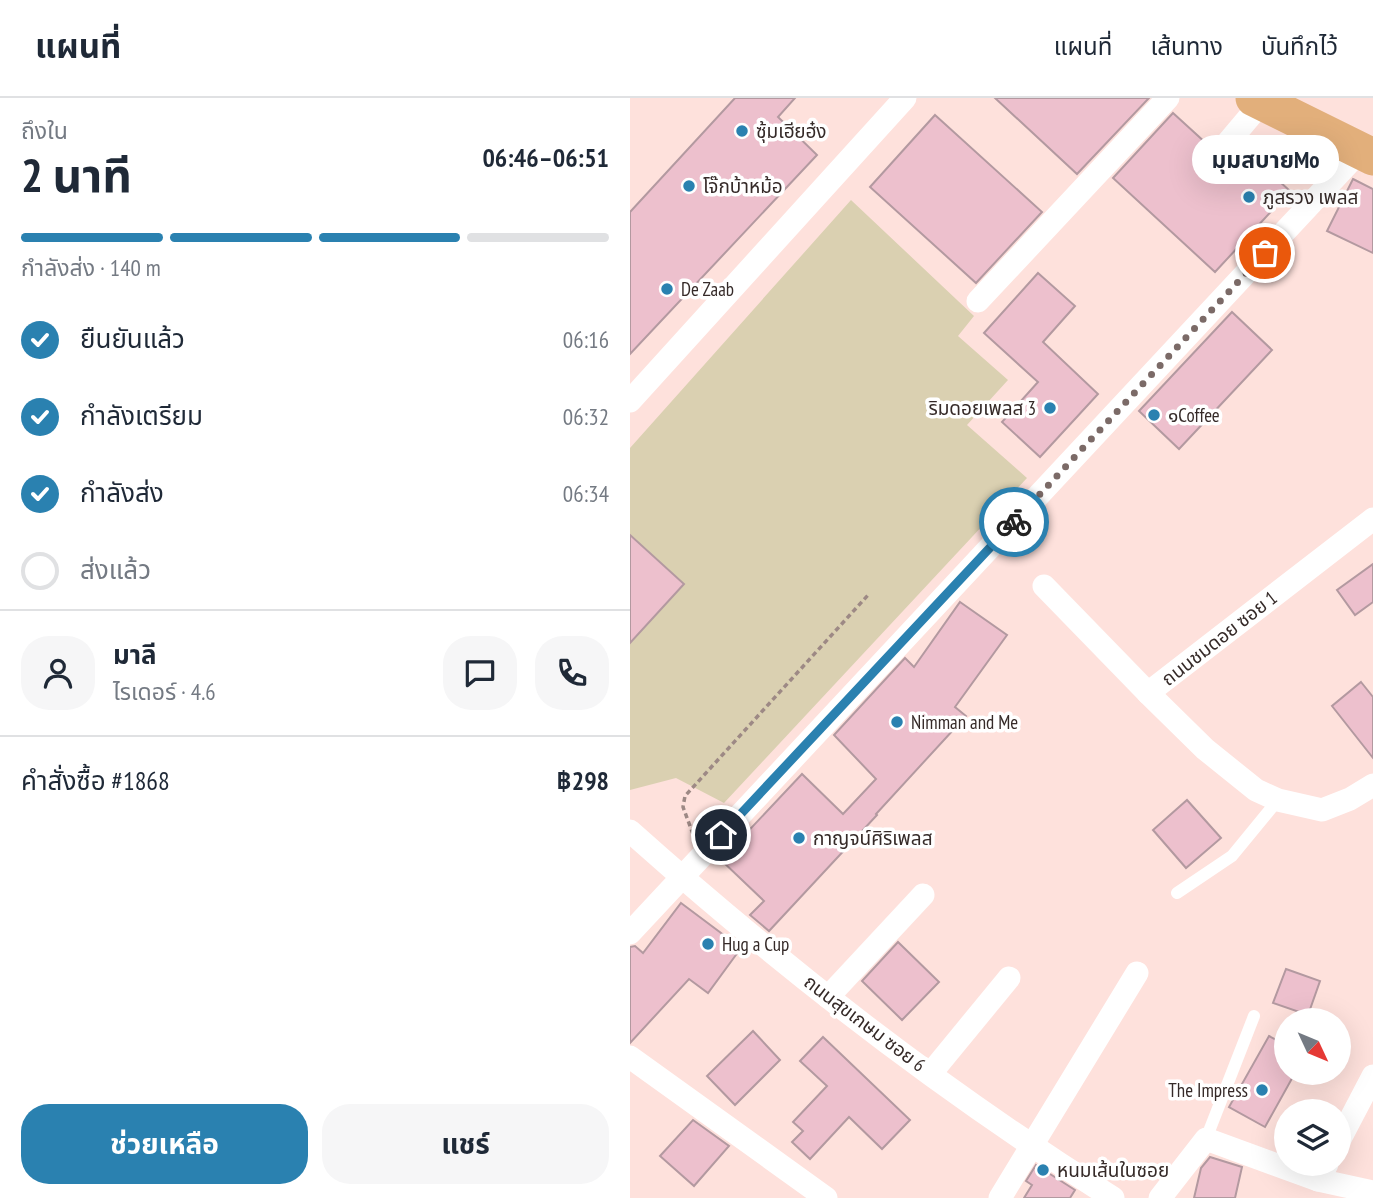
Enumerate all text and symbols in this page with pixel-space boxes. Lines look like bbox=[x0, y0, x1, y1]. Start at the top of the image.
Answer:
text: แผนที่ bbox=[35, 24, 121, 67]
text: แผนที่ bbox=[1054, 31, 1112, 62]
text: เส้นทาง bbox=[1150, 31, 1223, 62]
text: บันทึกไว้ bbox=[1261, 31, 1338, 62]
text: ถึงใน bbox=[21, 116, 68, 145]
place label: ซุ้มเฮียฮ๋ง bbox=[756, 119, 826, 143]
marker: ซุ้มเฮียฮ๋ง bbox=[734, 123, 750, 139]
callout: มุมสบายMo bbox=[1192, 134, 1338, 183]
text: 06:46–06:51 bbox=[482, 141, 609, 174]
text: 2 นาที bbox=[21, 145, 132, 205]
text: มุมสบายMo bbox=[1212, 145, 1319, 174]
place label: โจ๊กบ้าหม้อ bbox=[703, 174, 783, 198]
marker: โจ๊กบ้าหม้อ bbox=[681, 178, 697, 194]
place label: ภูสรวง เพลส bbox=[1263, 185, 1358, 210]
marker: ภูสรวง เพลส bbox=[1241, 189, 1257, 205]
pin bbox=[1235, 223, 1295, 283]
icon: bag bbox=[1246, 234, 1284, 272]
text: กำลังส่ง · 140 m bbox=[21, 253, 161, 282]
place label: De Zaab bbox=[681, 277, 734, 301]
marker: De Zaab bbox=[659, 281, 675, 297]
icon: check bbox=[21, 321, 59, 359]
text: ยืนยันแล้ว bbox=[80, 322, 185, 355]
text: 06:16 bbox=[563, 325, 609, 354]
place label: ริมดอยเพลส 3 bbox=[928, 396, 1036, 420]
icon: check bbox=[21, 398, 59, 436]
text: กำลังเตรียม bbox=[80, 399, 203, 432]
marker: ริมดอยเพลส 3 bbox=[1042, 400, 1058, 416]
text: 06:32 bbox=[563, 402, 609, 431]
place label: ๑Coffee bbox=[1168, 403, 1220, 427]
marker: ๑Coffee bbox=[1146, 407, 1162, 423]
icon: check bbox=[21, 475, 59, 513]
text: กำลังส่ง bbox=[80, 476, 164, 509]
text: 06:34 bbox=[563, 479, 609, 508]
courier bbox=[979, 487, 1049, 557]
icon: bike bbox=[995, 503, 1033, 541]
text: ส่งแล้ว bbox=[80, 553, 151, 586]
street label: ถนนชมดอย ซอย 1 bbox=[1156, 585, 1282, 691]
button: person bbox=[21, 636, 95, 710]
button: chat bbox=[443, 636, 517, 710]
button: phone bbox=[535, 636, 609, 710]
text: มาลี bbox=[113, 638, 157, 671]
text: ไรเดอร์ · 4.6 bbox=[113, 677, 216, 706]
place label: Nimman and Me bbox=[911, 710, 1018, 734]
marker: Nimman and Me bbox=[889, 714, 905, 730]
text: คำสั่งซื้อ #1868 bbox=[21, 764, 170, 797]
text: ฿298 bbox=[557, 764, 609, 797]
pin bbox=[691, 805, 751, 865]
icon: home bbox=[702, 816, 740, 854]
place label: กาญจน์ศิริเพลส bbox=[813, 826, 933, 850]
marker: กาญจน์ศิริเพลส bbox=[791, 830, 807, 846]
place label: Hug a Cup bbox=[722, 932, 789, 956]
marker: Hug a Cup bbox=[700, 936, 716, 952]
street label: ถนนสุขเกษม ซอย 6 bbox=[799, 969, 931, 1077]
north arrow bbox=[1274, 1008, 1351, 1085]
map controls bbox=[1274, 1008, 1351, 1176]
place label: The Impress bbox=[1168, 1078, 1248, 1102]
marker: The Impress bbox=[1254, 1082, 1270, 1098]
button: layers bbox=[1274, 1099, 1351, 1176]
button: ช่วยเหลือ bbox=[21, 1104, 308, 1184]
button: แชร์ bbox=[322, 1104, 609, 1184]
place label: หนมเส้นในซอย bbox=[1057, 1158, 1169, 1182]
marker: หนมเส้นในซอย bbox=[1035, 1162, 1051, 1178]

